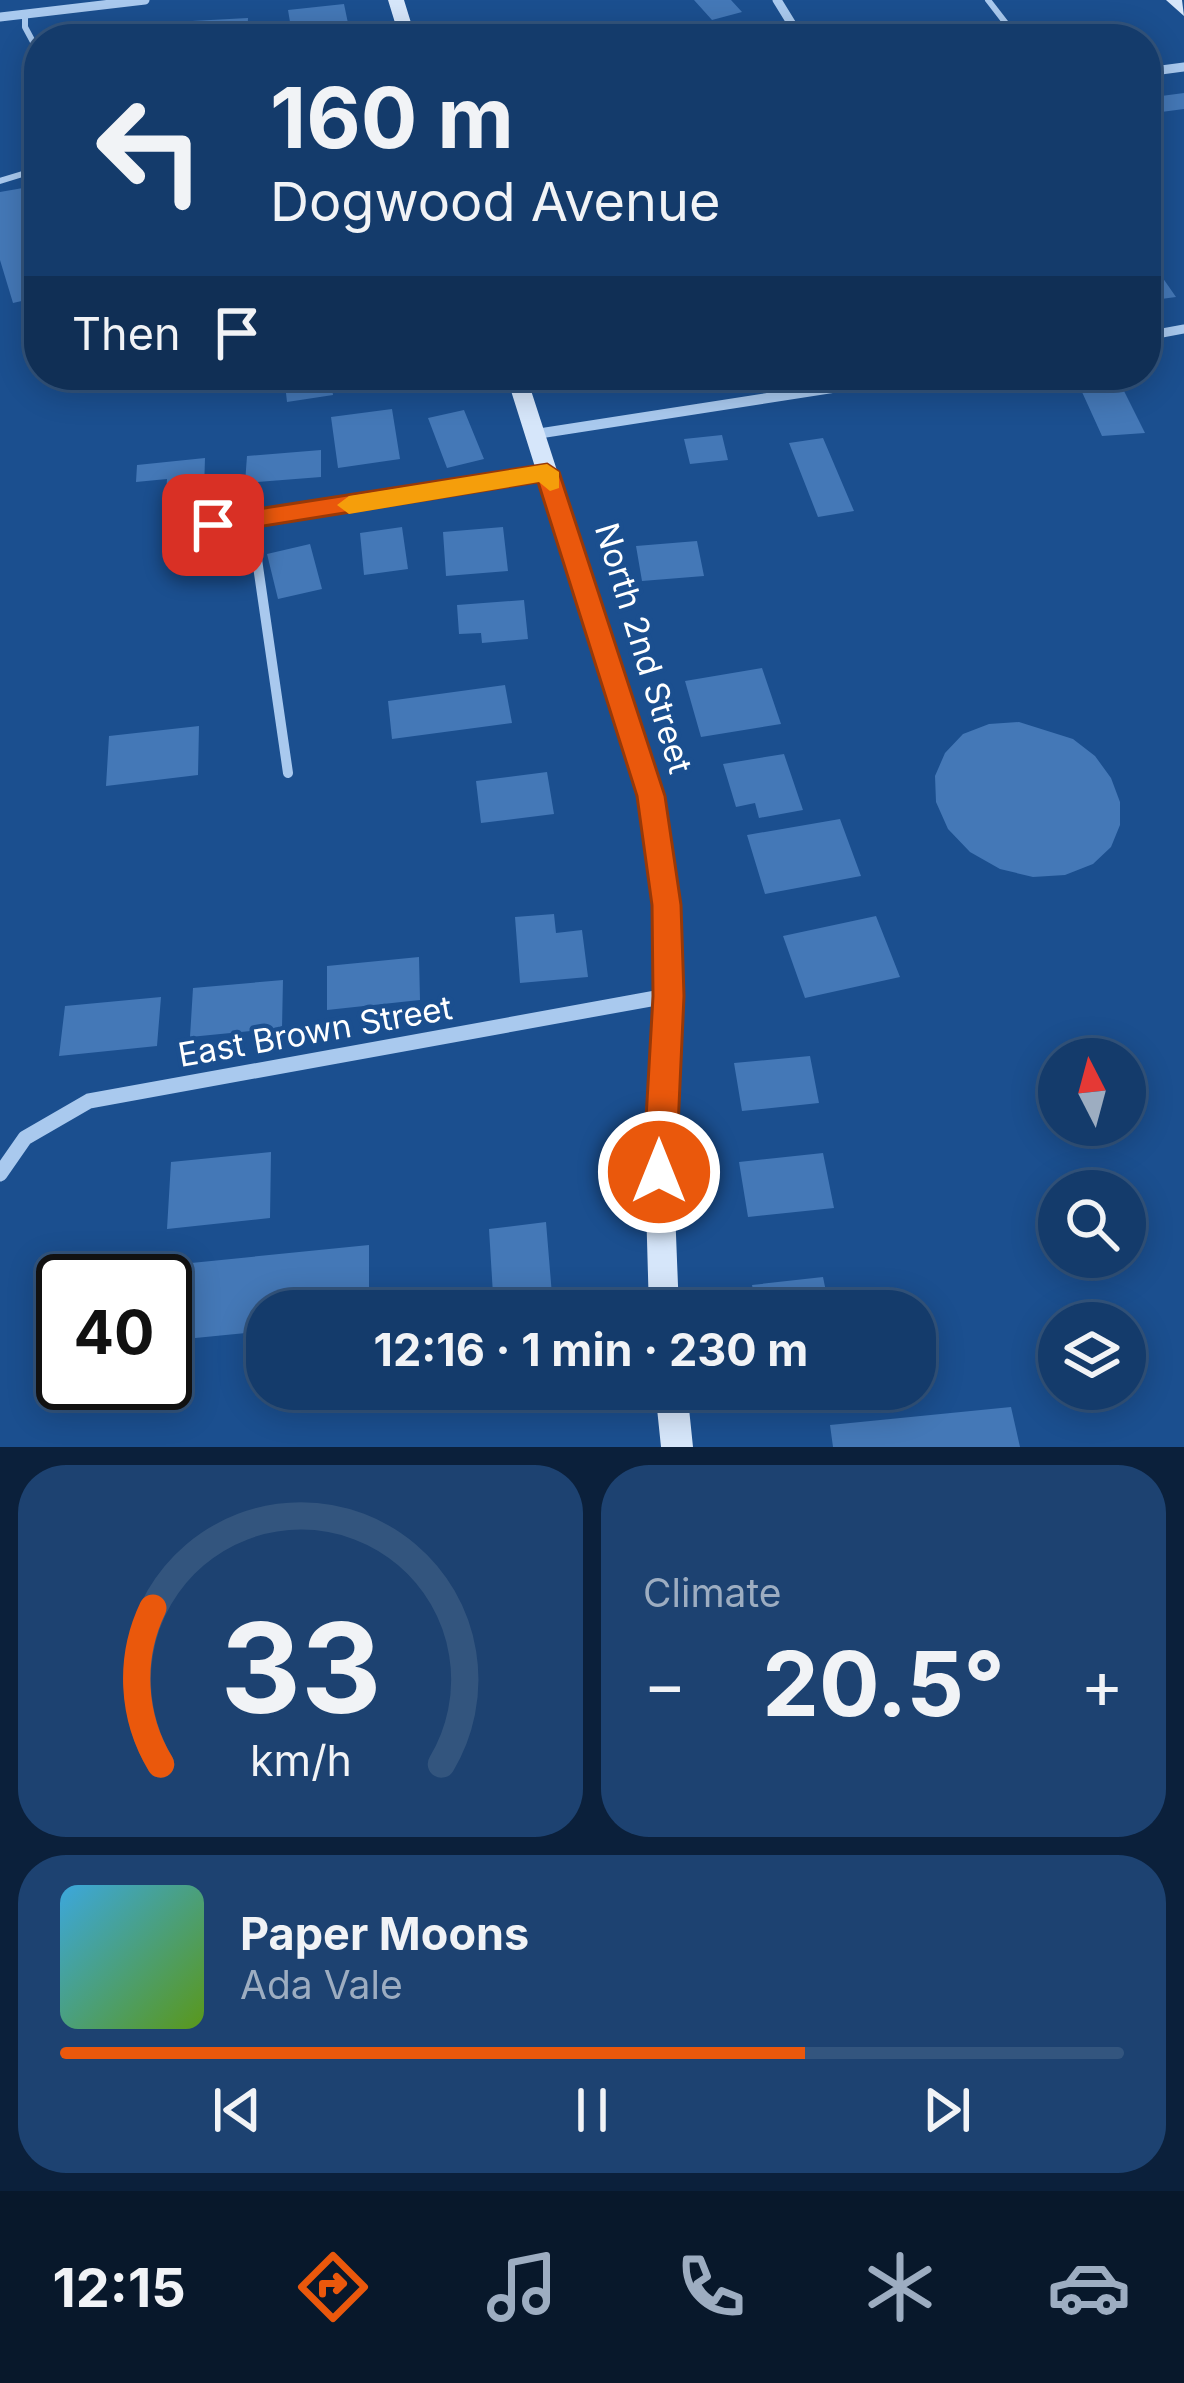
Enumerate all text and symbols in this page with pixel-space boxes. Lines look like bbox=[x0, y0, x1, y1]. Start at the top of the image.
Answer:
text: 160 m bbox=[270, 67, 514, 168]
icon: left bbox=[72, 72, 228, 228]
text: Dogwood Avenue bbox=[270, 169, 720, 234]
icon: arrive bbox=[204, 300, 270, 366]
text: Then bbox=[72, 306, 180, 361]
pin bbox=[162, 474, 264, 576]
icon: arrive bbox=[180, 492, 246, 558]
street label: North 2nd Street bbox=[587, 518, 701, 778]
street label: East Brown Street bbox=[175, 987, 455, 1075]
north arrow bbox=[1038, 1038, 1146, 1146]
map controls bbox=[1038, 1038, 1146, 1410]
position arrow bbox=[596, 1109, 722, 1235]
button: search bbox=[1038, 1170, 1146, 1278]
speed limit sign: 40 bbox=[36, 1254, 192, 1410]
button: layers bbox=[1038, 1302, 1146, 1410]
text: 12:16 · 1 min · 230 m bbox=[374, 1322, 808, 1377]
text: Climate bbox=[643, 1569, 782, 1616]
text: 33 bbox=[220, 1592, 381, 1743]
text: 20.5° bbox=[762, 1629, 1005, 1738]
text: − bbox=[643, 1644, 687, 1724]
text: + bbox=[1080, 1644, 1124, 1724]
text: km/h bbox=[250, 1734, 351, 1786]
text: Paper Moons bbox=[240, 1906, 529, 1961]
text: Ada Vale bbox=[240, 1961, 403, 2008]
icon: previous bbox=[204, 2077, 270, 2143]
icon: pause bbox=[559, 2077, 625, 2143]
icon: next bbox=[914, 2077, 980, 2143]
icon: directions bbox=[291, 2245, 375, 2329]
icon: music bbox=[480, 2245, 564, 2329]
icon: phone bbox=[669, 2245, 753, 2329]
icon: climate bbox=[858, 2245, 942, 2329]
icon: car bbox=[1047, 2245, 1131, 2329]
text: 12:15 bbox=[53, 2255, 186, 2320]

